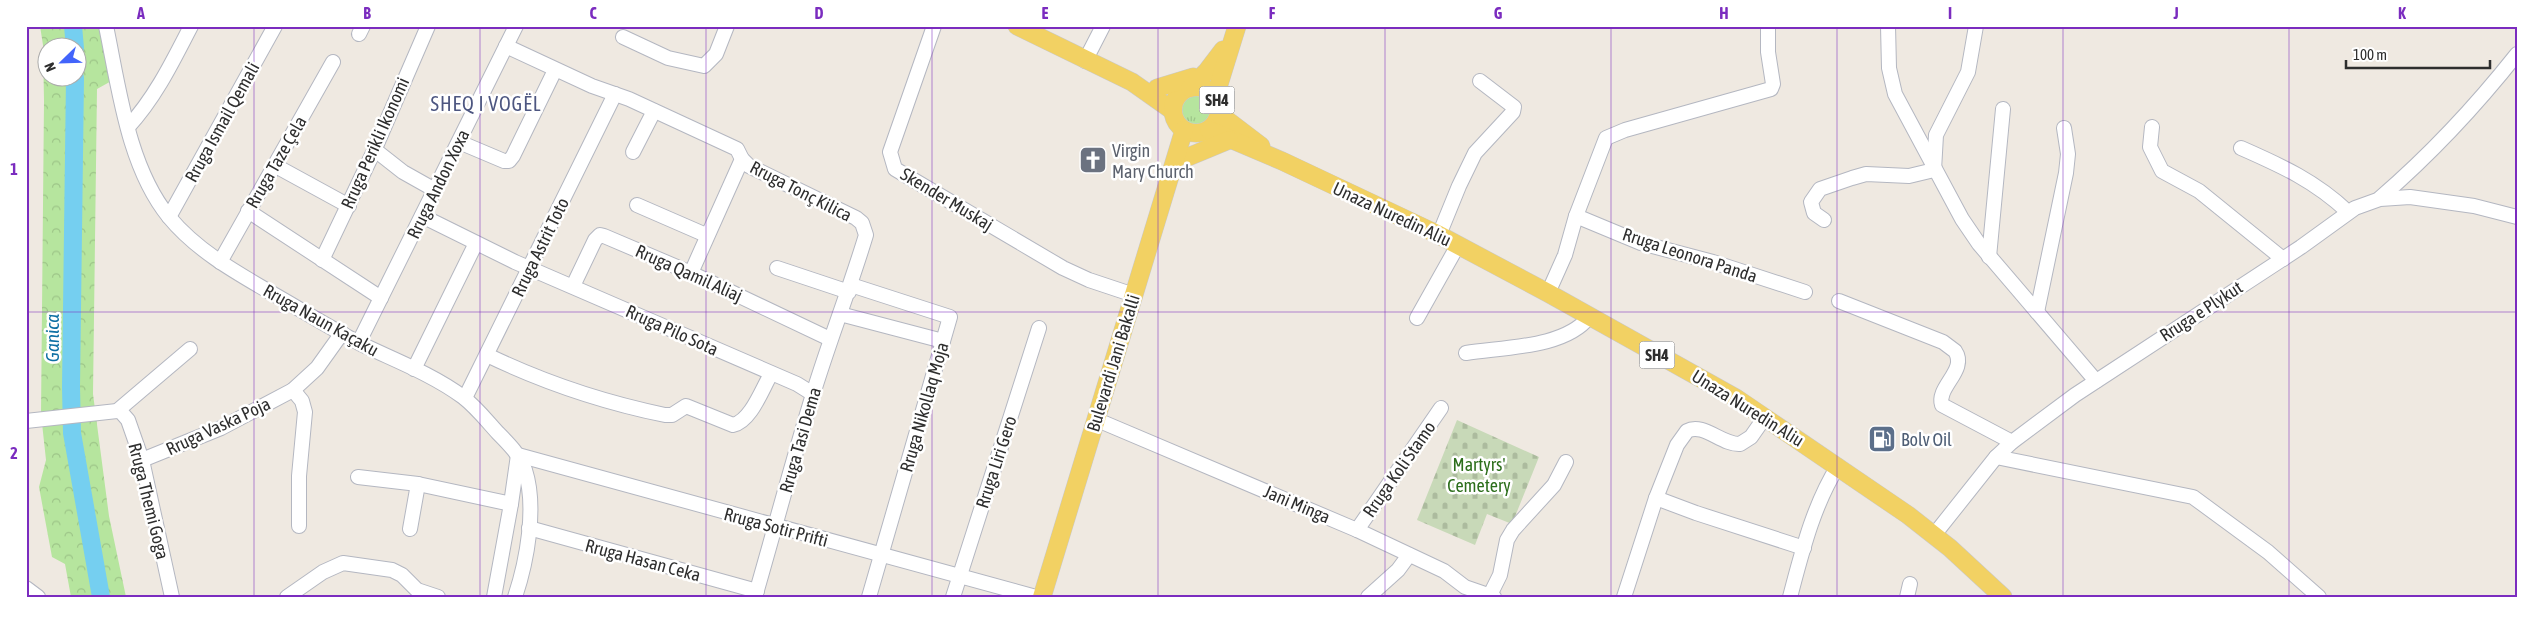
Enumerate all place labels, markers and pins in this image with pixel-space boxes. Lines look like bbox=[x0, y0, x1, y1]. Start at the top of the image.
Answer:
place label: Virgin Mary Church bbox=[1112, 140, 1194, 182]
church icon: Virgin Mary Church bbox=[1078, 145, 1108, 175]
fuel station icon: Bolv Oil bbox=[1867, 424, 1897, 454]
place label: Bolv Oil bbox=[1901, 429, 1952, 450]

